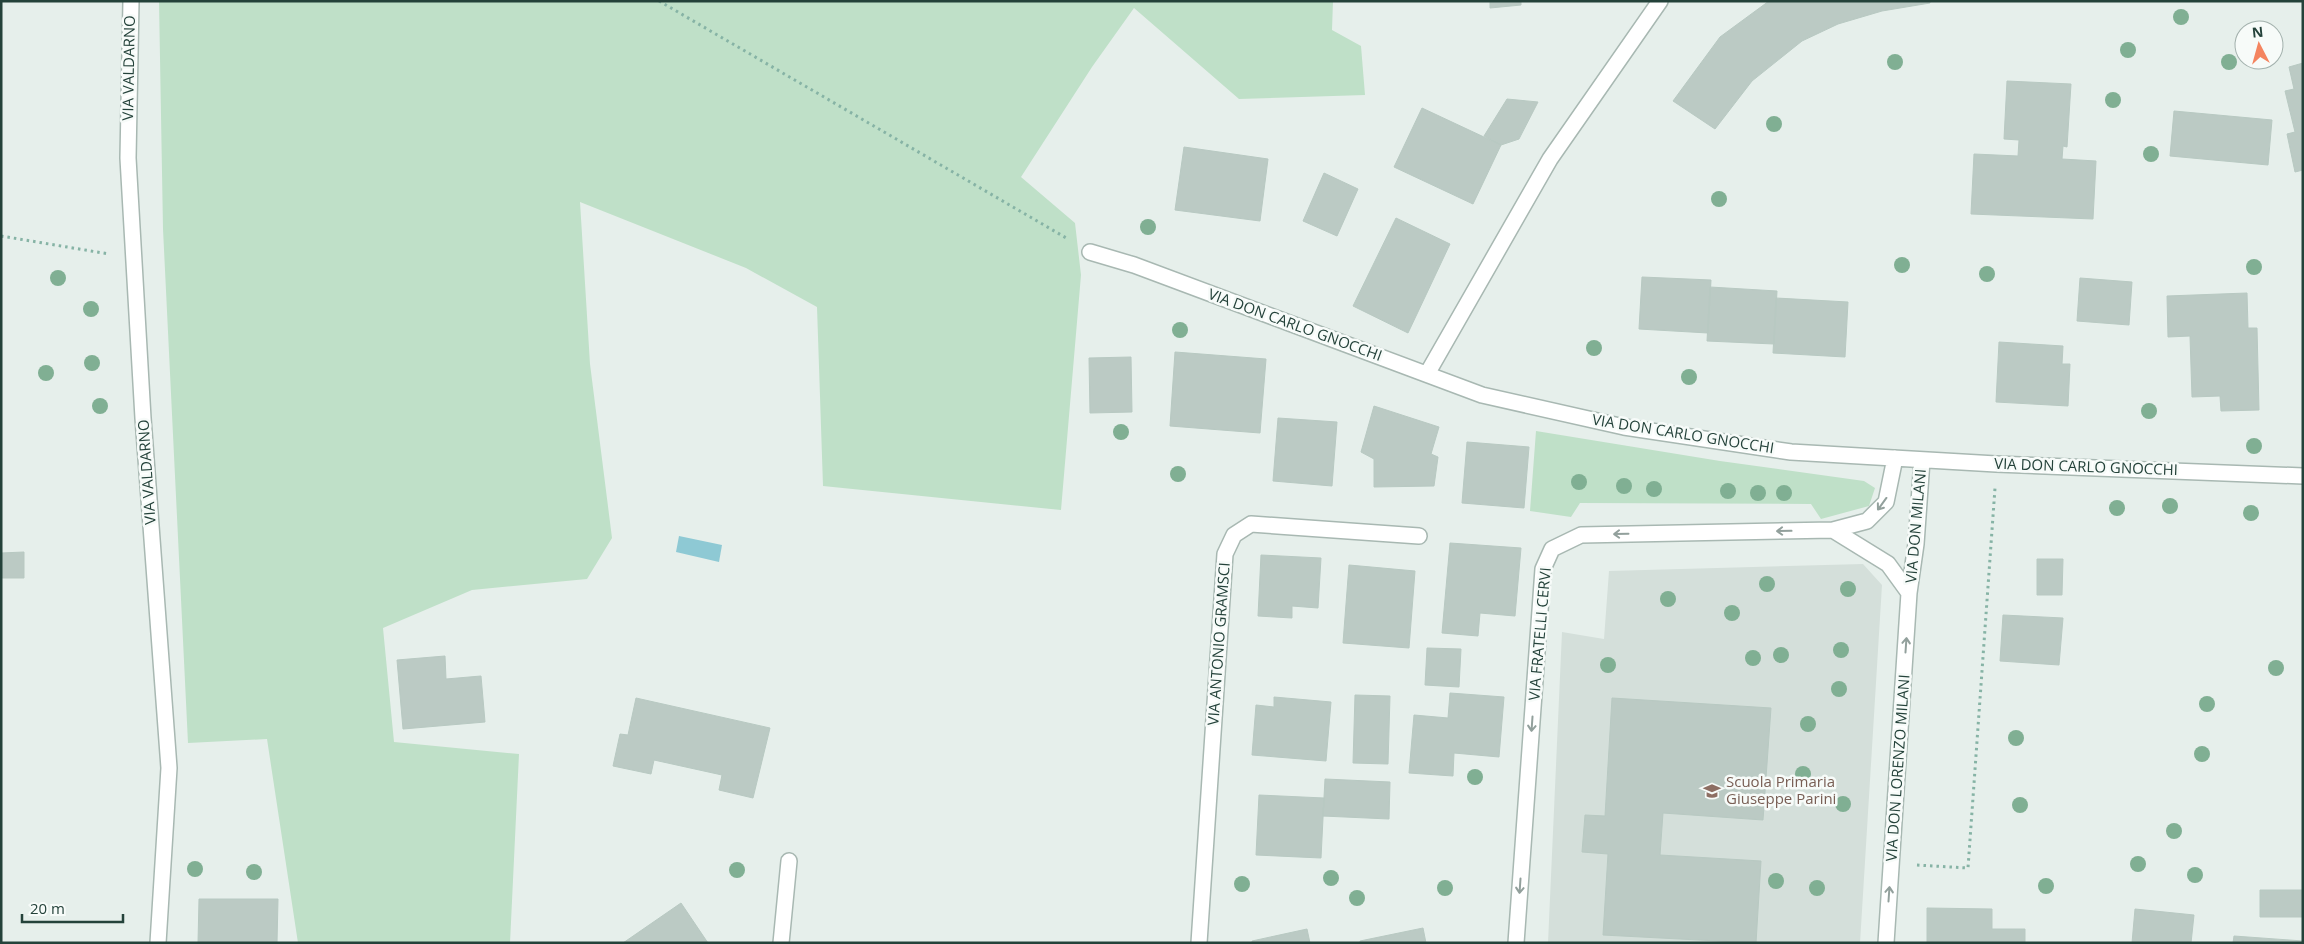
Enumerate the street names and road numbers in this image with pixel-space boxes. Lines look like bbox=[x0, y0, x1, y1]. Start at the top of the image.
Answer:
street label: VIA VALDARNO bbox=[117, 15, 139, 121]
street label: VIA DON CARLO GNOCCHI bbox=[1206, 283, 1385, 365]
street label: VIA DON CARLO GNOCCHI bbox=[1591, 409, 1776, 457]
street label: VIA VALDARNO bbox=[132, 419, 160, 525]
street label: VIA DON CARLO GNOCCHI bbox=[1994, 453, 2178, 479]
street label: VIA DON MILANI bbox=[1900, 468, 1930, 584]
street label: VIA ANTONIO GRAMSCI bbox=[1202, 562, 1234, 726]
street label: VIA FRATELLI CERVI bbox=[1523, 567, 1555, 701]
street label: VIA DON LORENZO MILANI bbox=[1880, 674, 1914, 862]

